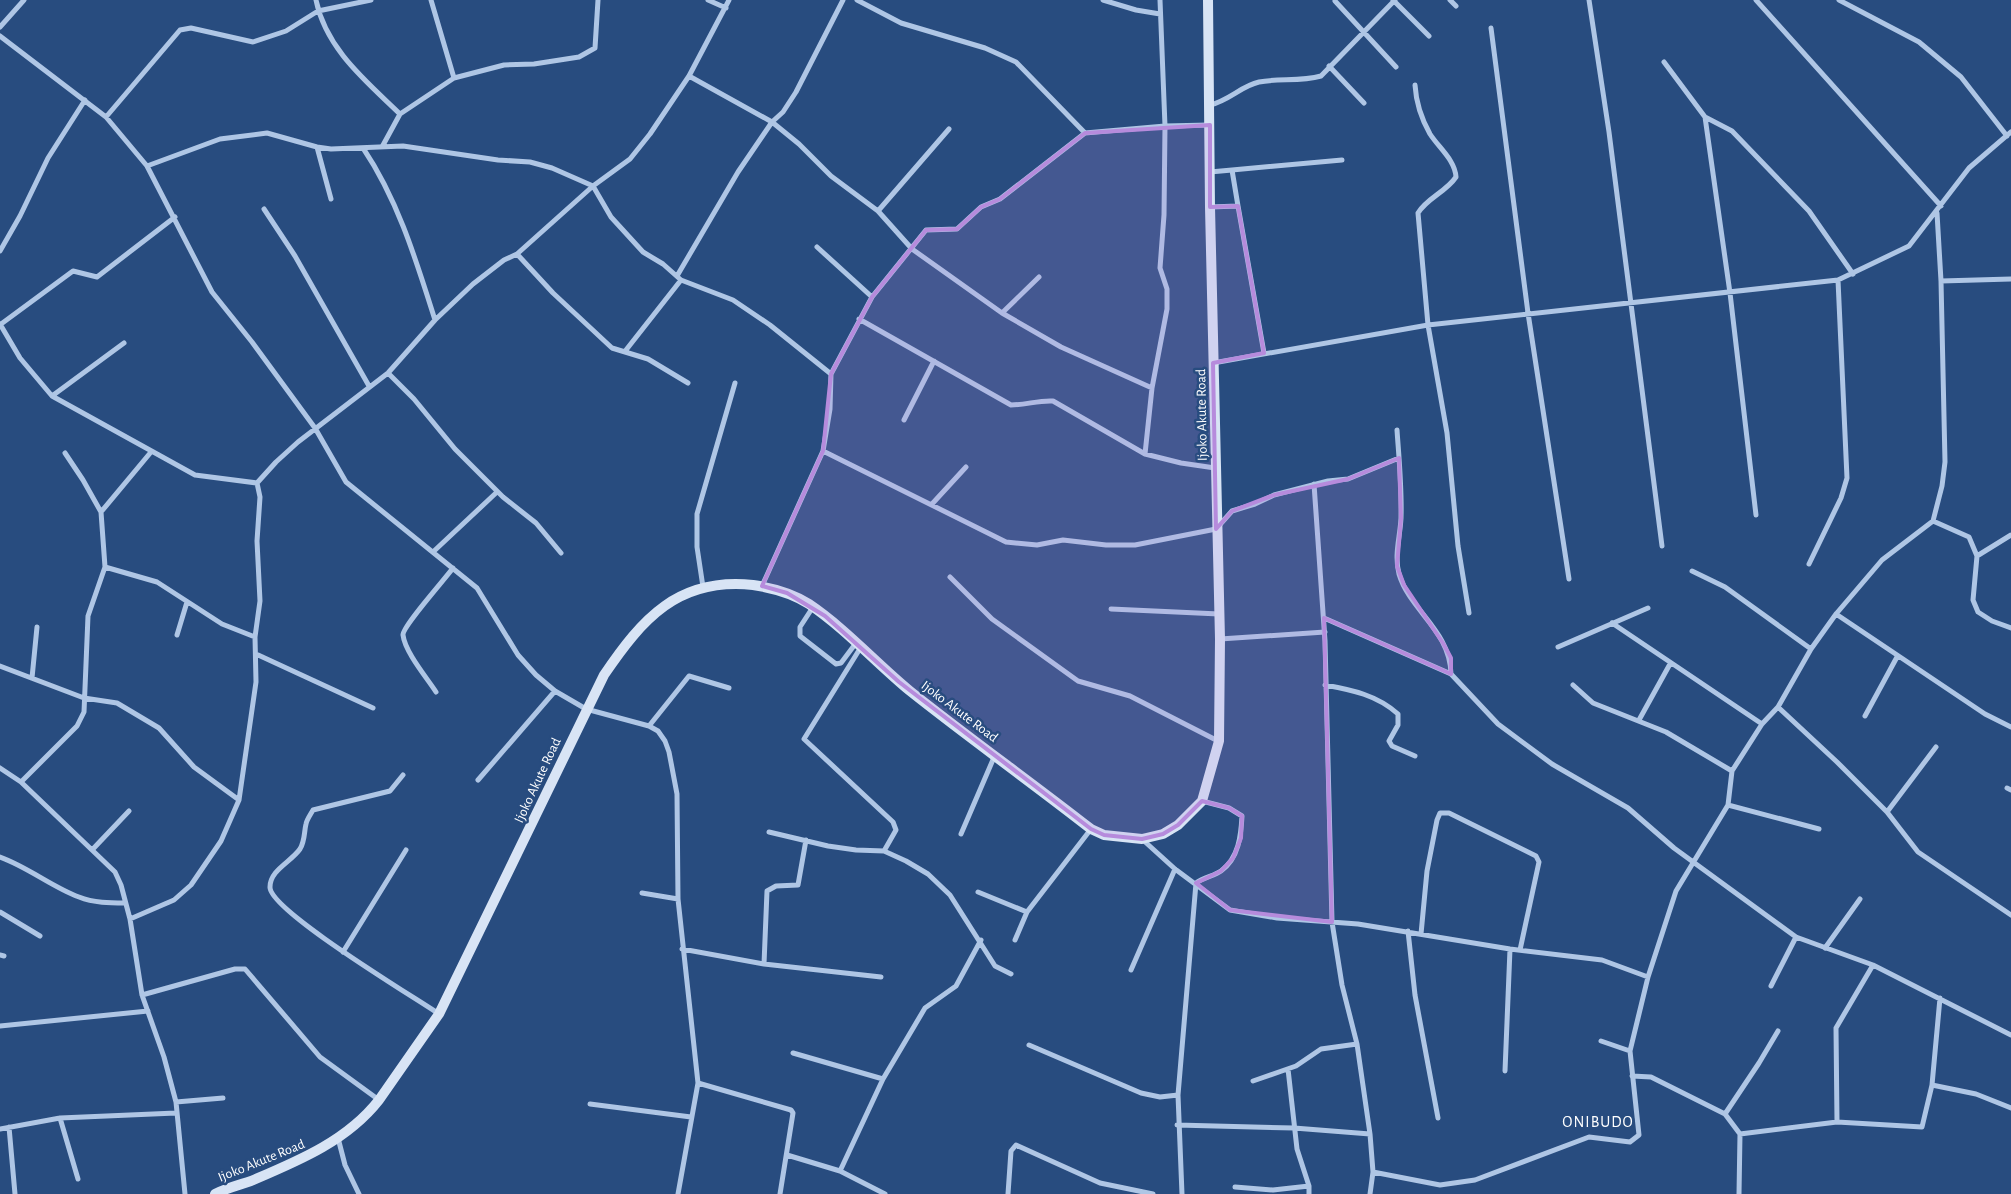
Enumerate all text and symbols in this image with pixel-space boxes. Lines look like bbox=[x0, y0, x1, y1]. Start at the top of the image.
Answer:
street label: Ijoko Akute Road bbox=[1194, 369, 1210, 461]
street label: Ijoko Akute Road bbox=[918, 678, 1000, 745]
street label: Ijoko Akute Road bbox=[512, 736, 564, 825]
district label: ONIBUDO bbox=[1562, 1114, 1634, 1130]
street label: Ijoko Akute Road bbox=[216, 1137, 307, 1185]

